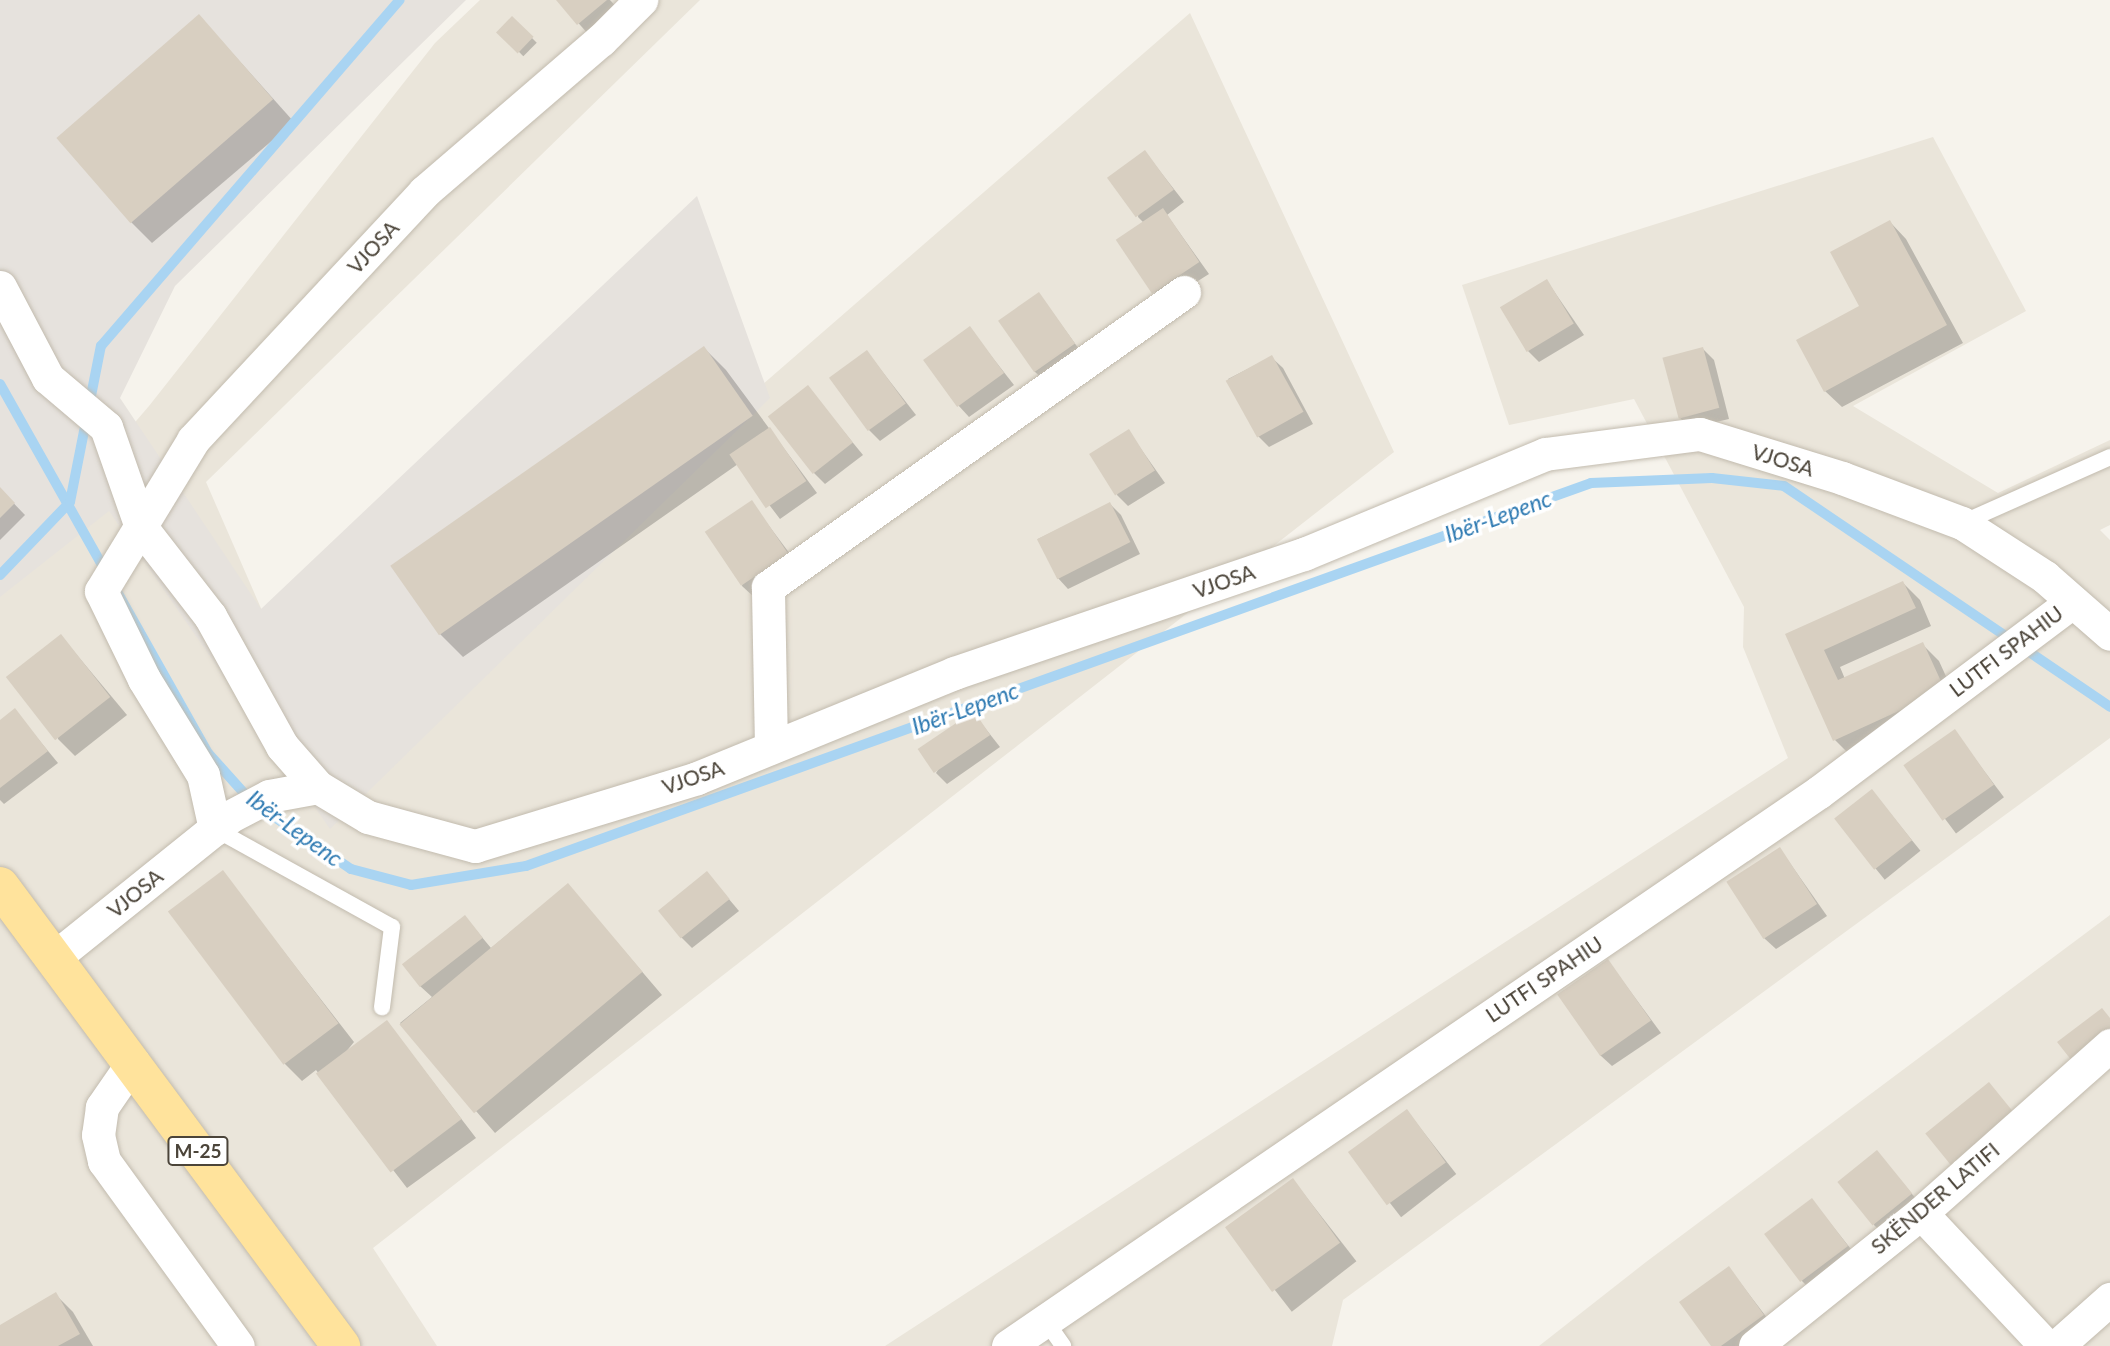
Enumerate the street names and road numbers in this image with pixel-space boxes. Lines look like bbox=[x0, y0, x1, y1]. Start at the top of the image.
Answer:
street label: VJOSA bbox=[342, 215, 404, 279]
street label: VJOSA bbox=[1749, 439, 1817, 481]
street label: VJOSA bbox=[1190, 559, 1258, 603]
street label: LUTFI SPAHIU bbox=[1944, 600, 2068, 702]
street label: VJOSA bbox=[659, 755, 727, 799]
street label: VJOSA bbox=[102, 863, 168, 923]
street label: LUTFI SPAHIU bbox=[1481, 931, 1607, 1027]
road number: M-25 bbox=[166, 1135, 230, 1166]
street label: SKËNDER LATIFI bbox=[1866, 1137, 2004, 1259]

